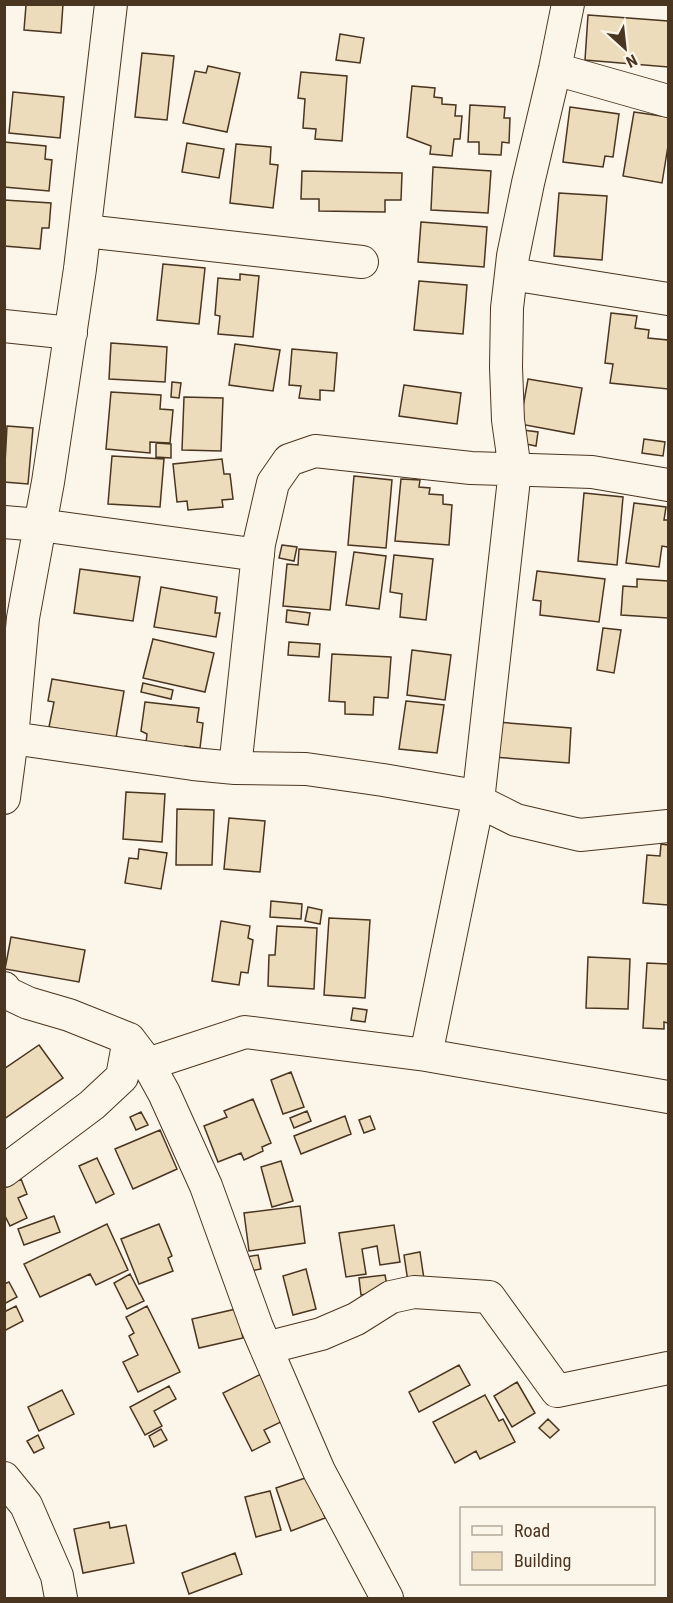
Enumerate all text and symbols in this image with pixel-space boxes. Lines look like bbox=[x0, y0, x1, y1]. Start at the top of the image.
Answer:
north arrow bbox=[595, 18, 655, 78]
text: N bbox=[623, 50, 640, 72]
legend bbox=[460, 1507, 655, 1585]
text: Road bbox=[514, 1520, 550, 1541]
text: Building bbox=[514, 1550, 571, 1571]

